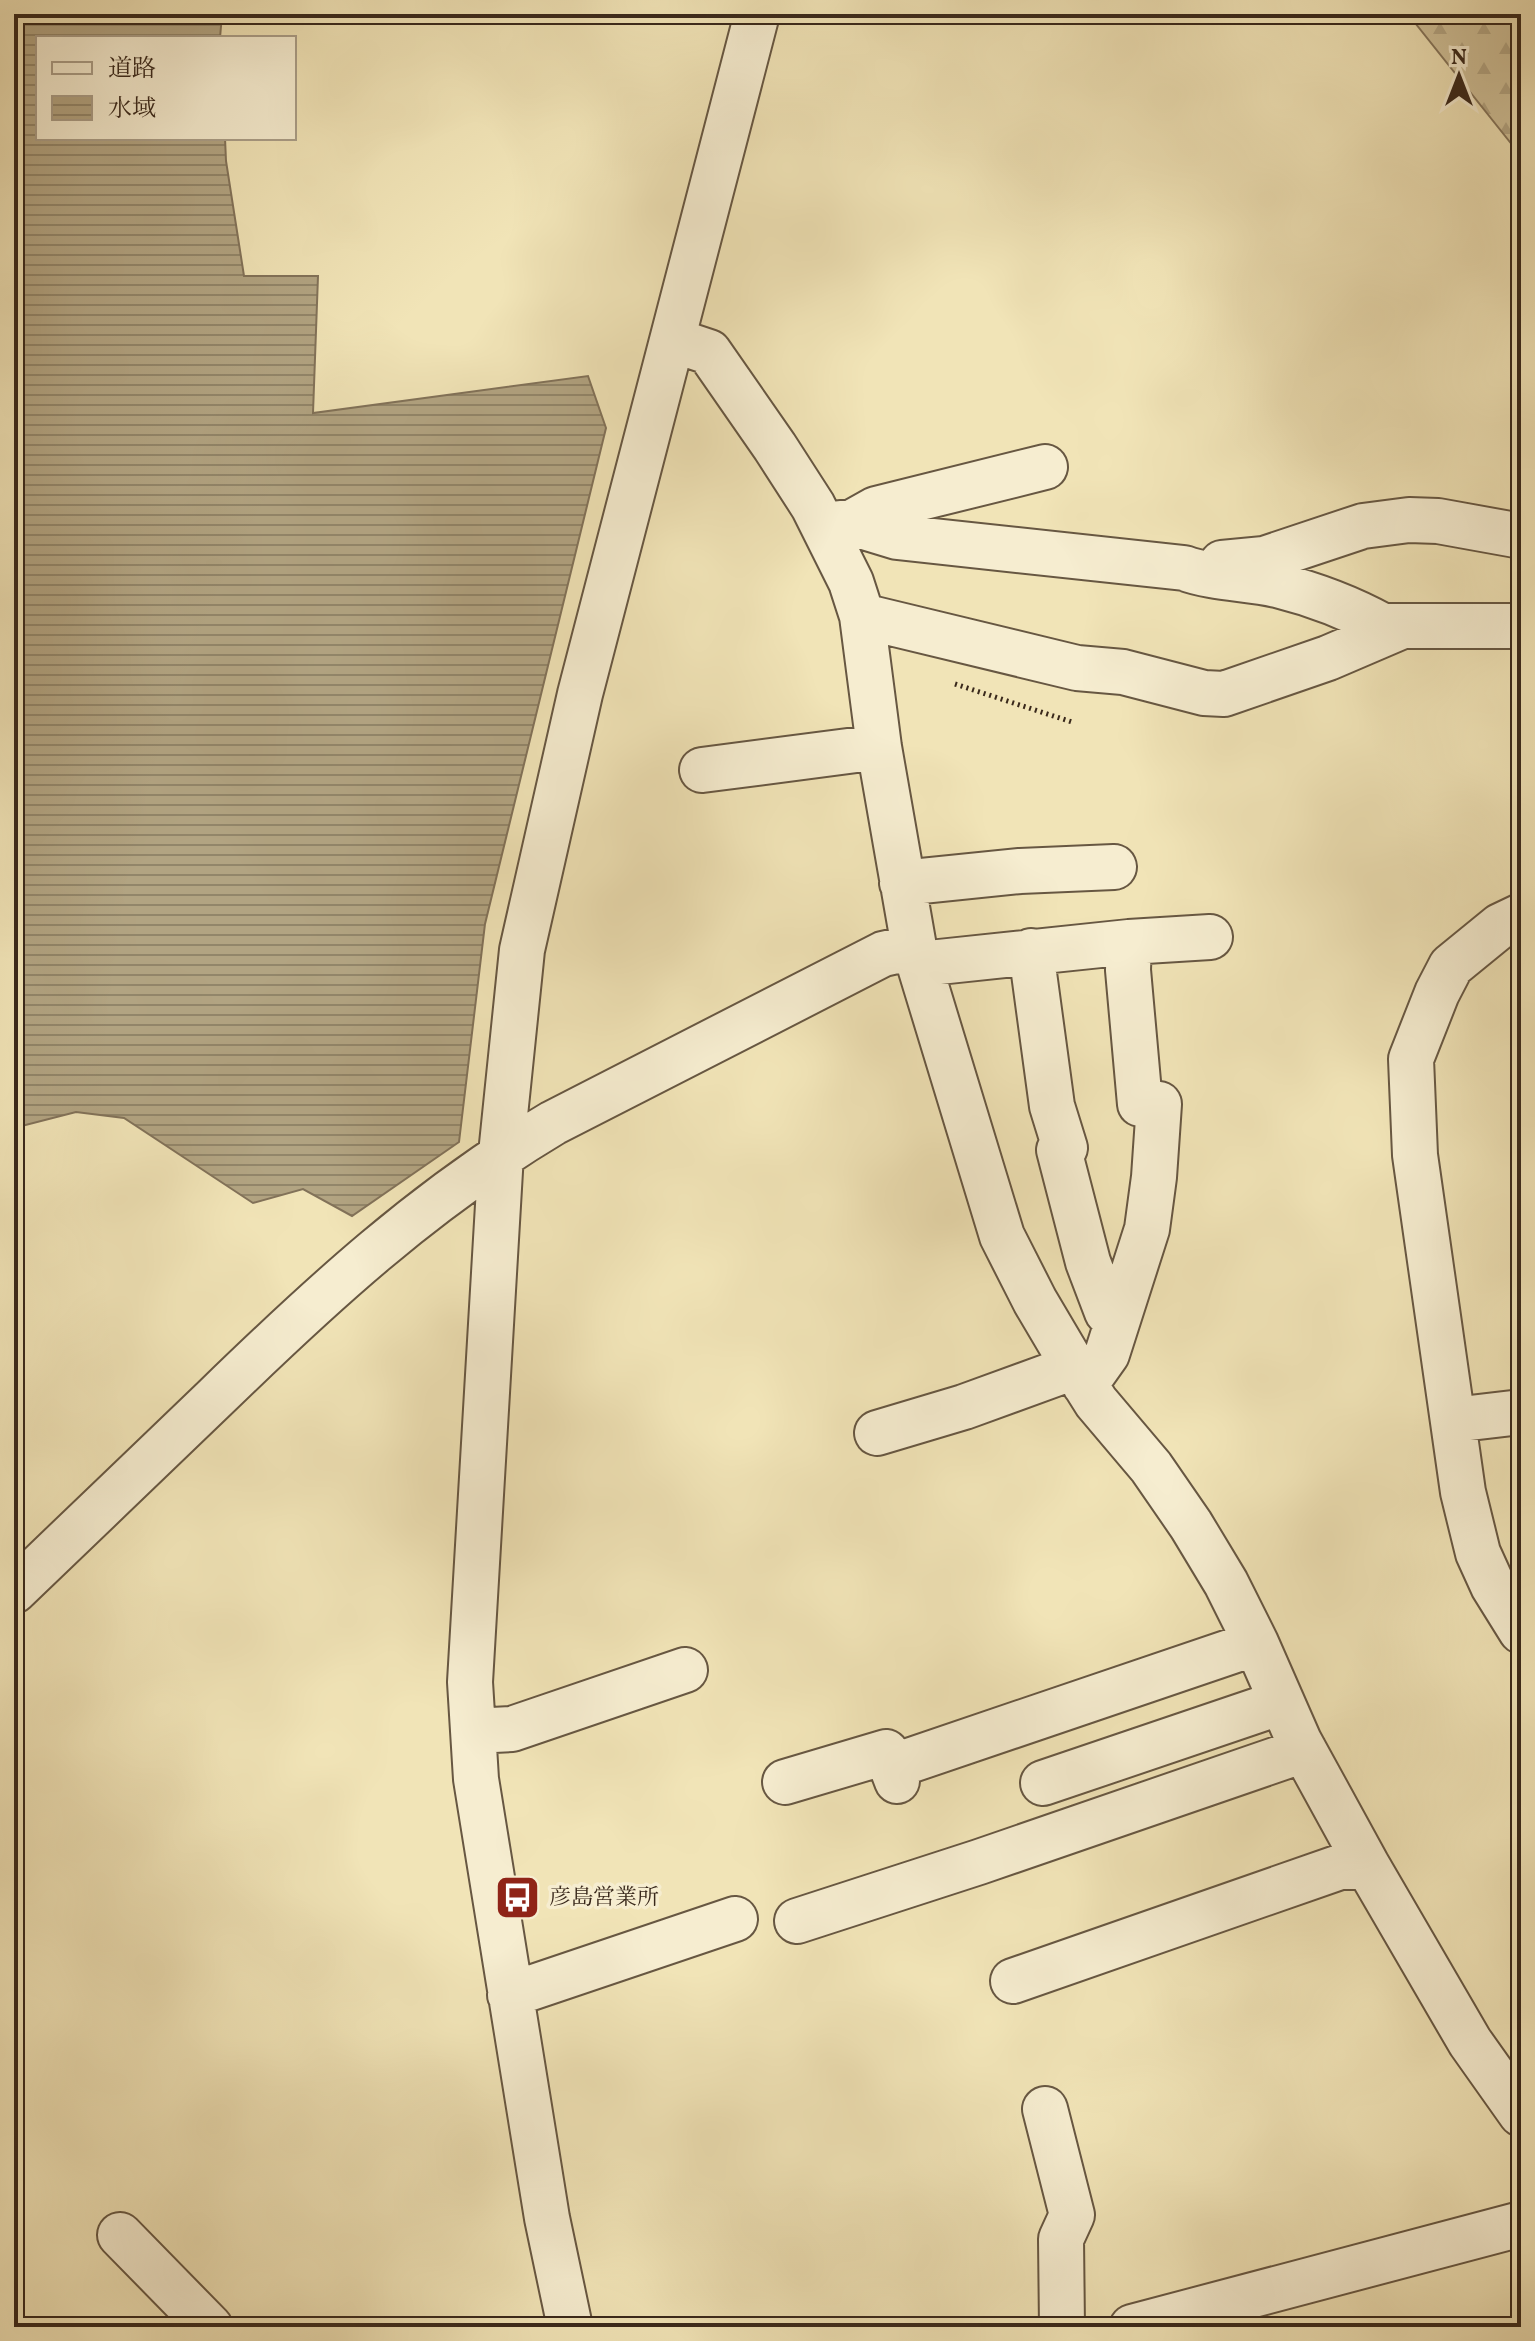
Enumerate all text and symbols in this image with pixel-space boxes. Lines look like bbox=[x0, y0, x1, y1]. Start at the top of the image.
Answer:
legend bbox=[36, 36, 296, 140]
north arrow bbox=[1419, 36, 1499, 116]
text: N bbox=[1451, 43, 1467, 74]
text: 道路 bbox=[108, 53, 156, 87]
text: 水域 bbox=[108, 93, 156, 127]
bus stop icon: 彦島営業所 bbox=[494, 1874, 542, 1922]
place label: 彦島営業所 bbox=[549, 1883, 659, 1914]

